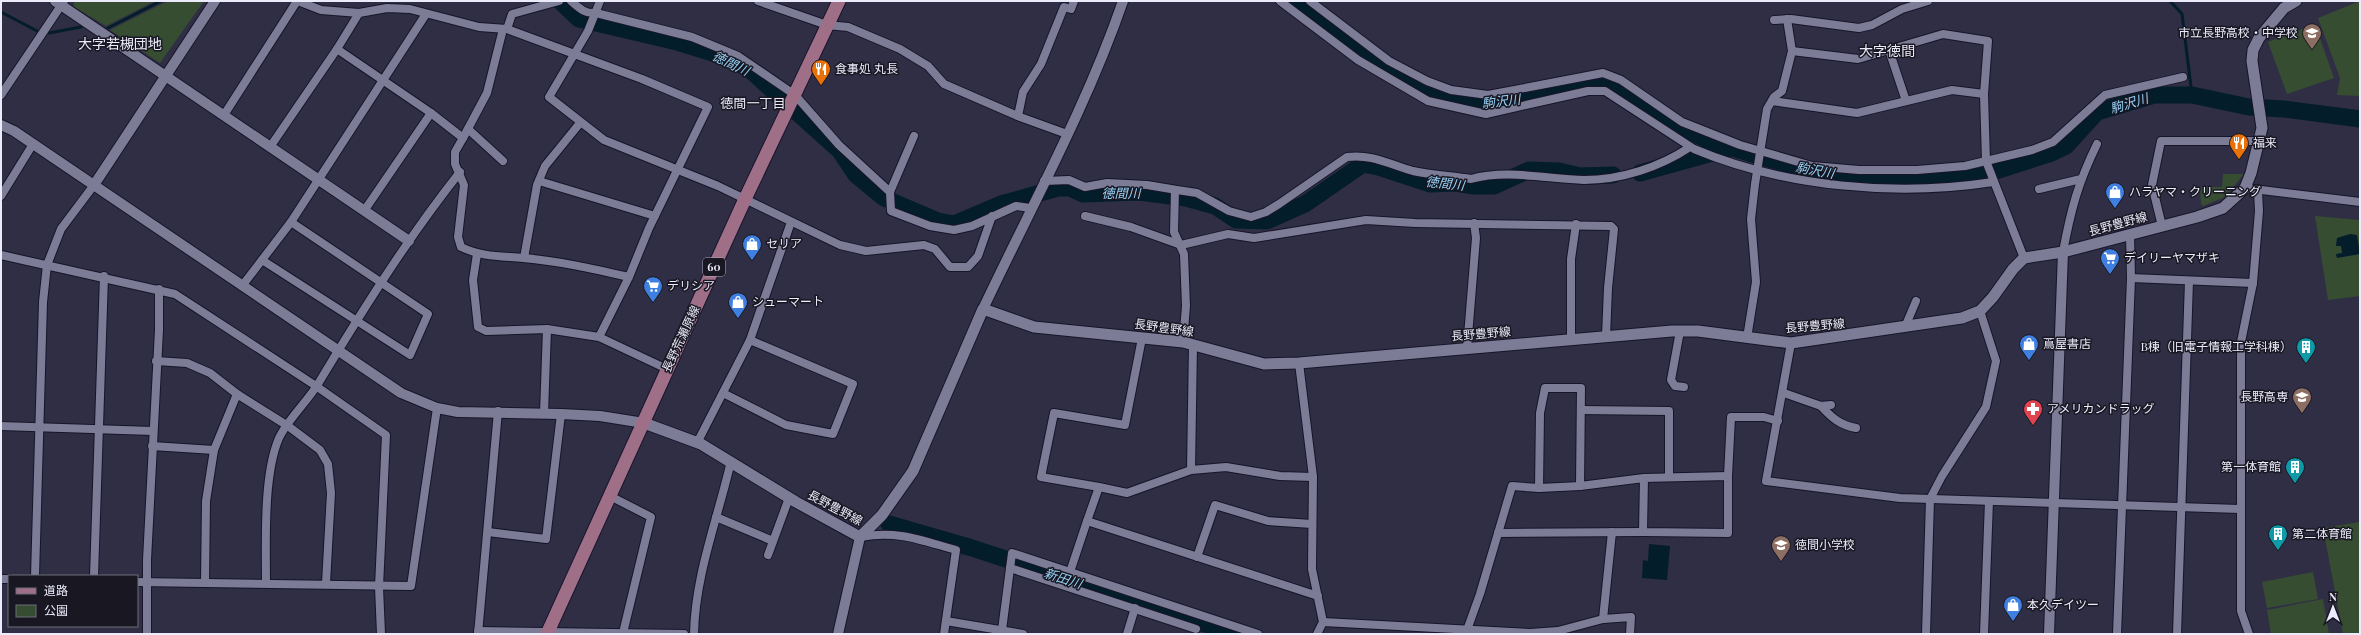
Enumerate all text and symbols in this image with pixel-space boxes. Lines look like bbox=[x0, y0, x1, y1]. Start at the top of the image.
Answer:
school or university icon: 市立長野高校・中学校 bbox=[2301, 22, 2323, 50]
place label: 市立長野高校・中学校 bbox=[2178, 24, 2298, 40]
district label: 大字若槻団地 bbox=[78, 34, 162, 53]
district label: 大字徳間 bbox=[1859, 41, 1915, 60]
water label: 徳間川 bbox=[710, 46, 754, 80]
restaurant icon: 食事処 丸長 bbox=[810, 58, 832, 86]
place label: 食事処 丸長 bbox=[835, 60, 898, 76]
water label: 駒沢川 bbox=[2108, 88, 2152, 116]
water label: 駒沢川 bbox=[1481, 89, 1523, 111]
district label: 徳間一丁目 bbox=[720, 94, 786, 111]
restaurant icon: 福来 bbox=[2228, 132, 2250, 160]
place label: 福来 bbox=[2253, 134, 2277, 150]
water label: 駒沢川 bbox=[1794, 158, 1838, 182]
water label: 徳間川 bbox=[1425, 172, 1467, 193]
shop icon: ハラヤマ・クリーニング bbox=[2104, 181, 2126, 209]
place label: ハラヤマ・クリーニング bbox=[2129, 183, 2261, 199]
water label: 徳間川 bbox=[1101, 184, 1142, 201]
street label: 長野豊野線 bbox=[2087, 208, 2149, 239]
shop icon: セリア bbox=[741, 233, 763, 261]
place label: セリア bbox=[766, 235, 802, 251]
supermarket icon: デイリーヤマザキ bbox=[2099, 247, 2121, 275]
place label: デイリーヤマザキ bbox=[2124, 249, 2220, 265]
road number: 60 bbox=[703, 258, 725, 276]
supermarket icon: デリシア bbox=[642, 275, 664, 303]
place label: デリシア bbox=[667, 277, 715, 293]
shop icon: シューマート bbox=[727, 291, 749, 319]
place label: シューマート bbox=[752, 293, 824, 309]
street label: 長野荒瀬原線 bbox=[658, 303, 703, 375]
street label: 長野豊野線 bbox=[1784, 314, 1846, 336]
street label: 長野豊野線 bbox=[1133, 315, 1195, 339]
street label: 長野豊野線 bbox=[1450, 322, 1512, 344]
shop icon: 蔦屋書店 bbox=[2018, 333, 2040, 361]
place label: 蔦屋書店 bbox=[2043, 335, 2091, 351]
building icon: B棟（旧電子情報工学科棟） bbox=[2295, 336, 2317, 364]
place label: B棟（旧電子情報工学科棟） bbox=[2141, 338, 2292, 354]
school or university icon: 長野高専 bbox=[2291, 386, 2313, 414]
place label: 長野高専 bbox=[2240, 388, 2288, 404]
pharmacy icon: アメリカンドラッグ bbox=[2022, 398, 2044, 426]
place label: アメリカンドラッグ bbox=[2047, 400, 2154, 416]
building icon: 第一体育館 bbox=[2284, 456, 2306, 484]
place label: 第一体育館 bbox=[2221, 458, 2281, 474]
street label: 長野豊野線 bbox=[805, 486, 866, 528]
building icon: 第二体育館 bbox=[2267, 523, 2289, 551]
place label: 第二体育館 bbox=[2292, 525, 2352, 541]
school or university icon: 徳間小学校 bbox=[1770, 534, 1792, 562]
place label: 徳間小学校 bbox=[1795, 536, 1855, 552]
water label: 新田川 bbox=[1042, 563, 1086, 592]
legend bbox=[8, 575, 138, 627]
text: 道路 bbox=[44, 582, 68, 598]
north arrow bbox=[2313, 587, 2353, 627]
text: N bbox=[2329, 589, 2337, 604]
shop icon: 本久デイツー bbox=[2002, 594, 2024, 622]
place label: 本久デイツー bbox=[2027, 596, 2099, 612]
text: 公園 bbox=[44, 602, 68, 618]

